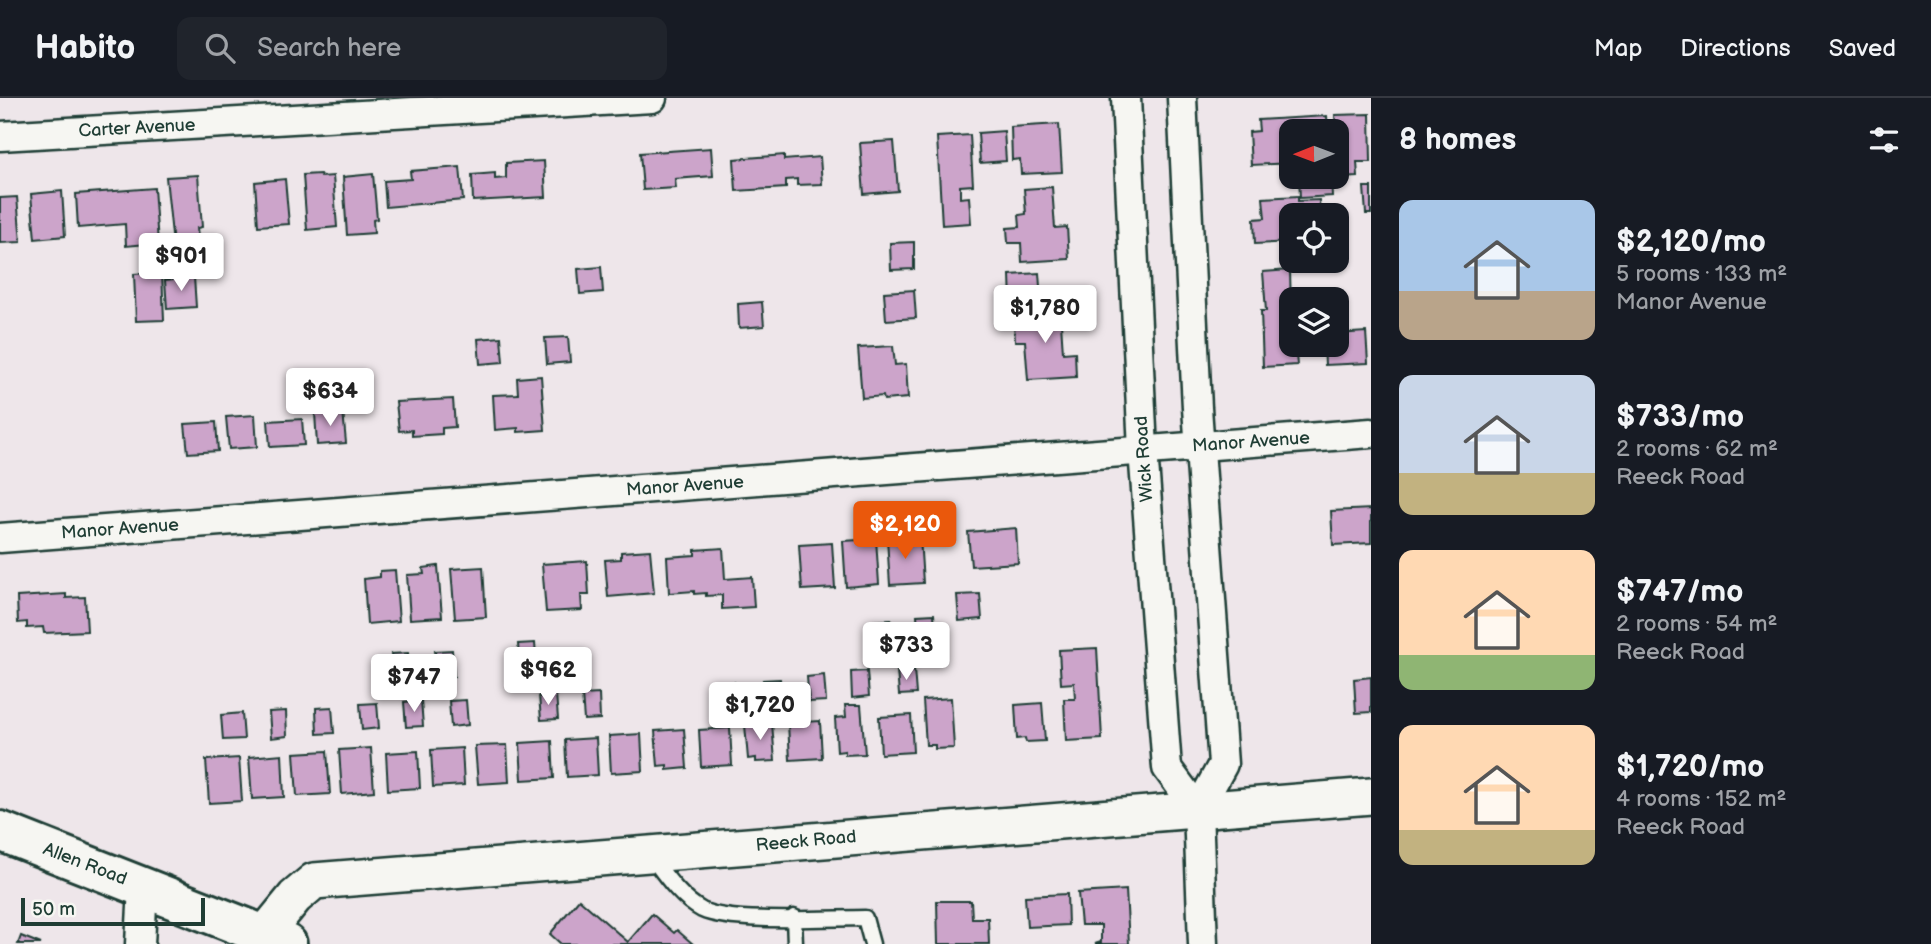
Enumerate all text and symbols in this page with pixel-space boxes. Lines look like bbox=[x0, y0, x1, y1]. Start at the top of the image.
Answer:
search box bbox=[177, 17, 667, 80]
text: Habito bbox=[35, 28, 135, 68]
icon: search bbox=[201, 29, 239, 67]
text: Search here bbox=[257, 33, 401, 64]
text: Map bbox=[1594, 34, 1642, 63]
text: Directions bbox=[1680, 34, 1791, 63]
text: Saved bbox=[1829, 34, 1896, 63]
street label: Carter Avenue bbox=[78, 114, 196, 142]
north arrow bbox=[1279, 119, 1349, 189]
map controls bbox=[1279, 119, 1349, 357]
icon: filters bbox=[1865, 121, 1903, 159]
text: 8 homes bbox=[1399, 122, 1516, 158]
button: locate bbox=[1279, 203, 1349, 273]
text: $2,120/mo bbox=[1616, 224, 1766, 260]
icon: home bbox=[1455, 228, 1539, 312]
pin: $901 bbox=[140, 234, 222, 293]
text: $901 bbox=[155, 242, 207, 270]
text: 5 rooms · 133 m² bbox=[1616, 260, 1787, 288]
pin: $1,780 bbox=[988, 286, 1102, 345]
button: layers bbox=[1279, 287, 1349, 357]
text: Manor Avenue bbox=[1616, 288, 1767, 316]
text: $1,780 bbox=[1010, 294, 1080, 322]
pin: $634 bbox=[289, 368, 371, 428]
text: $634 bbox=[302, 377, 358, 405]
text: $733/mo bbox=[1616, 399, 1744, 435]
icon: home bbox=[1455, 403, 1539, 487]
street label: Wick Road bbox=[1131, 415, 1157, 503]
street label: Manor Avenue bbox=[1191, 427, 1311, 457]
text: 2 rooms · 62 m² bbox=[1616, 435, 1778, 463]
text: Reeck Road bbox=[1616, 463, 1745, 491]
street label: Manor Avenue bbox=[625, 471, 745, 501]
pin: $2,120 bbox=[848, 502, 962, 561]
text: $2,120 bbox=[869, 510, 941, 538]
street label: Manor Avenue bbox=[60, 514, 180, 544]
text: $747/mo bbox=[1616, 574, 1743, 610]
icon: home bbox=[1455, 578, 1539, 662]
text: 2 rooms · 54 m² bbox=[1616, 610, 1778, 638]
pin: $733 bbox=[865, 622, 947, 682]
text: $733 bbox=[879, 631, 933, 659]
text: Reeck Road bbox=[1616, 638, 1745, 666]
pin: $962 bbox=[507, 648, 589, 707]
pin: $747 bbox=[373, 654, 455, 714]
text: $962 bbox=[520, 656, 576, 684]
text: $747 bbox=[387, 663, 441, 691]
pin: $1,720 bbox=[703, 682, 817, 742]
text: $1,720 bbox=[725, 691, 795, 719]
text: $1,720/mo bbox=[1616, 749, 1764, 785]
icon: home bbox=[1455, 753, 1539, 837]
text: 4 rooms · 152 m² bbox=[1616, 785, 1786, 813]
text: Reeck Road bbox=[1616, 813, 1745, 841]
street label: Reeck Road bbox=[755, 826, 857, 856]
street label: Allen Road bbox=[40, 838, 130, 890]
scale bar bbox=[21, 895, 205, 927]
text: 50 m bbox=[32, 898, 75, 921]

